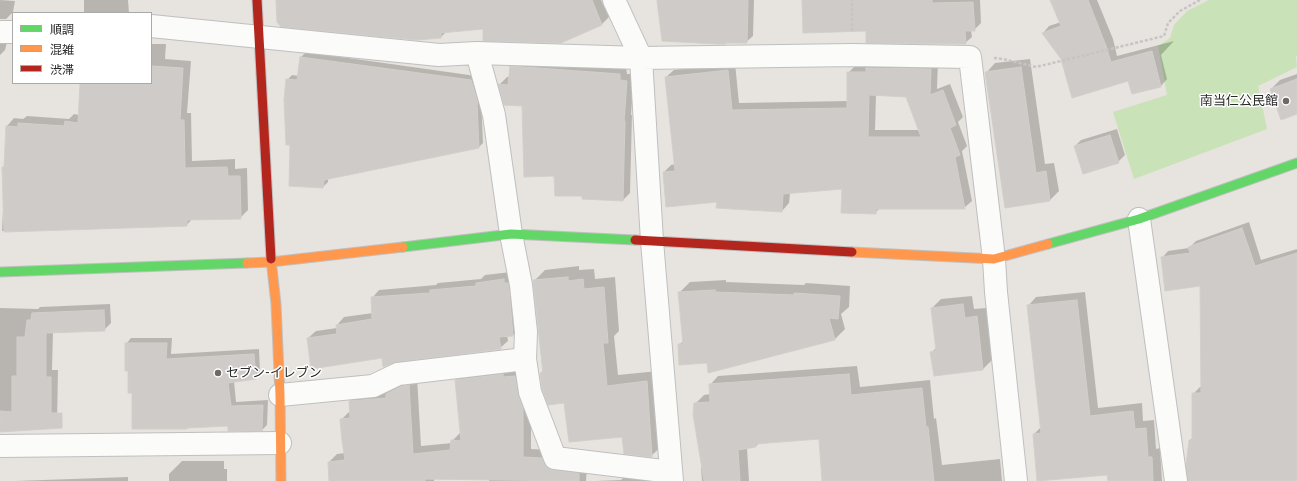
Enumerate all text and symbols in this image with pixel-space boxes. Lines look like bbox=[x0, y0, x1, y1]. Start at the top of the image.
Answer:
legend bbox=[12, 12, 152, 84]
text: 順調 bbox=[50, 22, 74, 37]
text: 混雑 bbox=[50, 42, 74, 57]
text: 渋滞 bbox=[50, 62, 74, 77]
place label: 南当仁公民館 bbox=[1200, 93, 1278, 109]
marker: 南当仁公民館 bbox=[1281, 96, 1291, 106]
place label: セブン-イレブン bbox=[226, 365, 322, 381]
marker: セブン-イレブン bbox=[213, 368, 223, 378]

